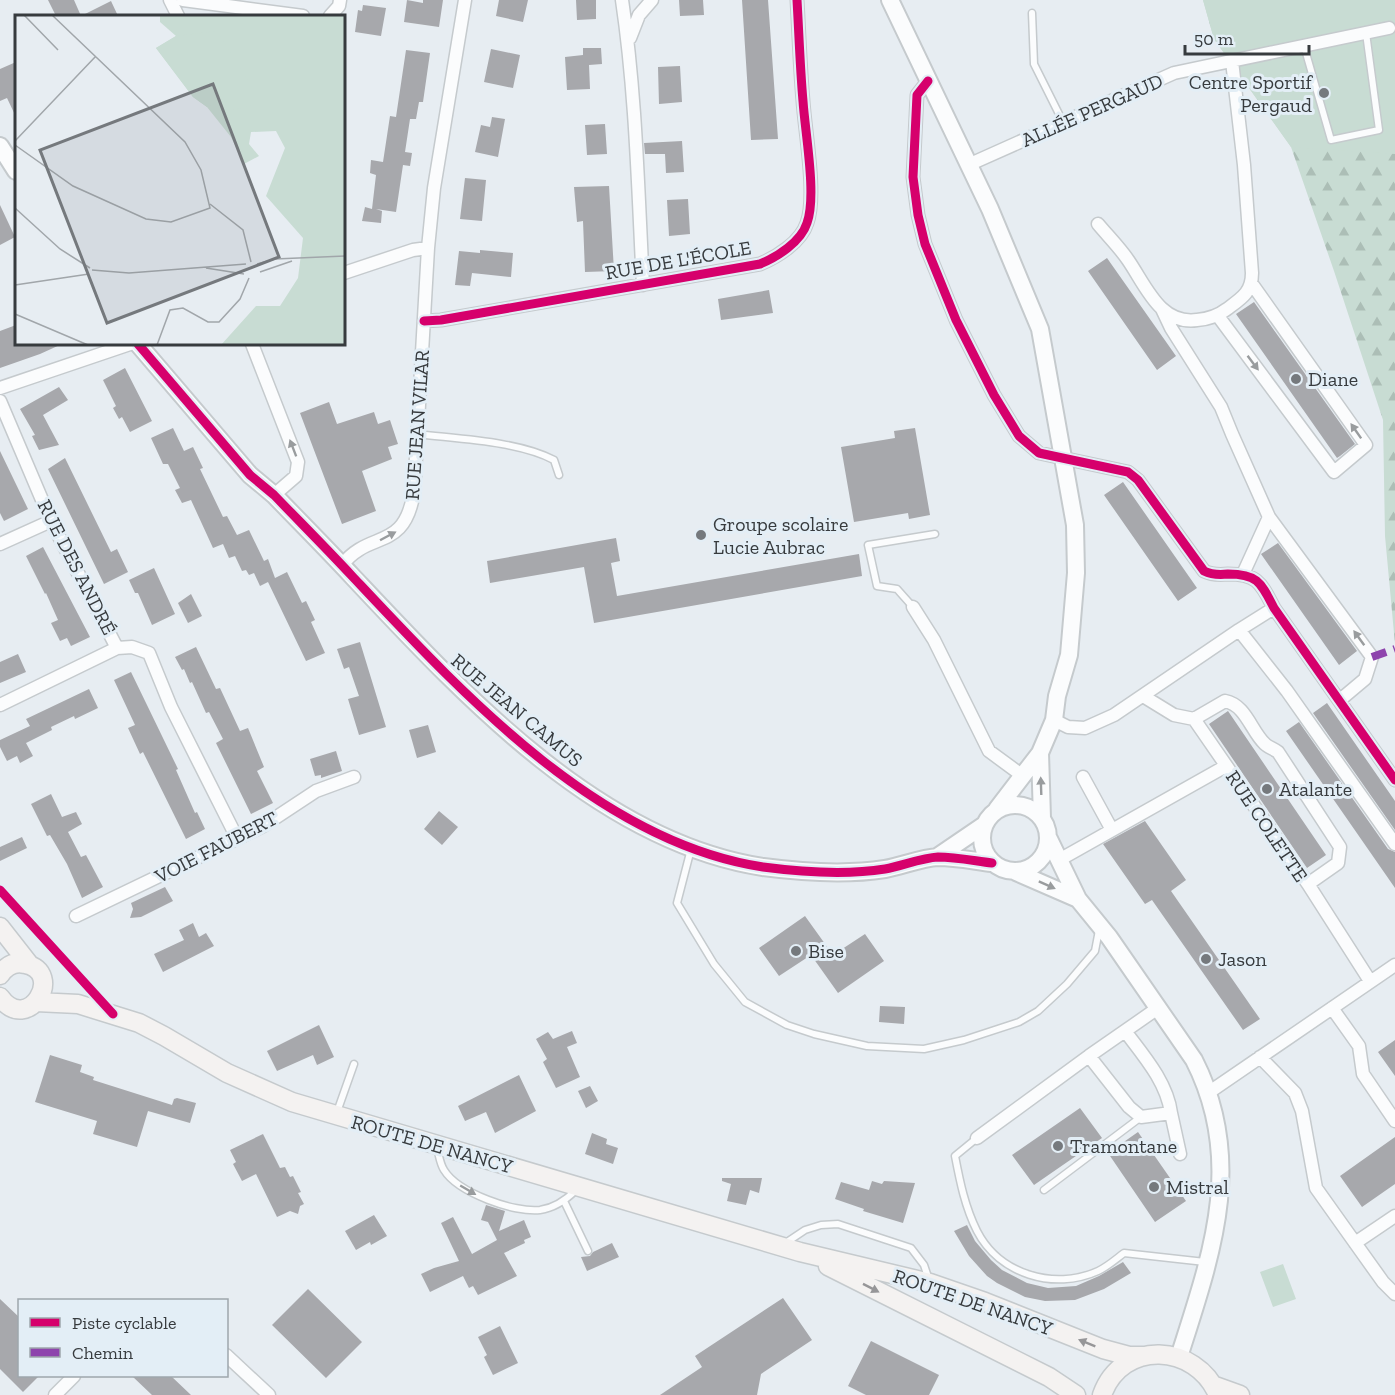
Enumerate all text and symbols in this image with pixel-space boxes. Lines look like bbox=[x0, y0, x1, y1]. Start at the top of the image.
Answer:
inset map bbox=[15, 15, 345, 345]
scale bar bbox=[1185, 18, 1310, 56]
text: 50 m bbox=[1194, 28, 1234, 50]
street label: ALLÉE PERGAUD bbox=[1018, 68, 1166, 152]
place label: Centre Sportif Pergaud bbox=[1189, 70, 1314, 117]
marker: Centre Sportif Pergaud bbox=[1317, 86, 1331, 100]
street label: RUE DE L'ÉCOLE bbox=[603, 235, 753, 285]
street label: RUE JEAN VILAR bbox=[400, 348, 434, 501]
one-way arrow bbox=[1246, 355, 1258, 370]
place label: Diane bbox=[1308, 367, 1358, 391]
marker: Diane bbox=[1289, 372, 1303, 386]
one-way arrow bbox=[1350, 424, 1362, 440]
one-way arrow bbox=[288, 439, 297, 457]
street label: RUE DES ANDRÉ bbox=[33, 495, 121, 639]
place label: Groupe scolaire Lucie Aubrac bbox=[713, 512, 848, 559]
marker: Groupe scolaire Lucie Aubrac bbox=[694, 528, 708, 542]
one-way arrow bbox=[379, 531, 396, 541]
one-way arrow bbox=[1353, 631, 1365, 647]
street label: RUE JEAN CAMUS bbox=[446, 648, 588, 772]
street label: RUE COLETTE bbox=[1221, 766, 1313, 886]
one-way arrow bbox=[1036, 776, 1046, 795]
place label: Atalante bbox=[1279, 777, 1352, 801]
marker: Atalante bbox=[1260, 782, 1274, 796]
street label: VOIE FAUBERT bbox=[150, 806, 281, 889]
one-way arrow bbox=[1039, 881, 1056, 890]
place label: Bise bbox=[808, 939, 844, 963]
marker: Bise bbox=[789, 944, 803, 958]
place label: Jason bbox=[1218, 947, 1267, 971]
marker: Jason bbox=[1199, 952, 1213, 966]
street label: ROUTE DE NANCY bbox=[349, 1109, 516, 1179]
place label: Tramontane bbox=[1070, 1134, 1177, 1158]
marker: Tramontane bbox=[1051, 1139, 1065, 1153]
place label: Mistral bbox=[1166, 1175, 1229, 1199]
marker: Mistral bbox=[1147, 1180, 1161, 1194]
one-way arrow bbox=[460, 1185, 477, 1195]
street label: ROUTE DE NANCY bbox=[890, 1263, 1056, 1341]
one-way arrow bbox=[862, 1283, 879, 1293]
legend bbox=[18, 1299, 228, 1377]
text: Piste cyclable bbox=[72, 1312, 176, 1334]
one-way arrow bbox=[1078, 1338, 1096, 1348]
text: Chemin bbox=[72, 1342, 134, 1364]

